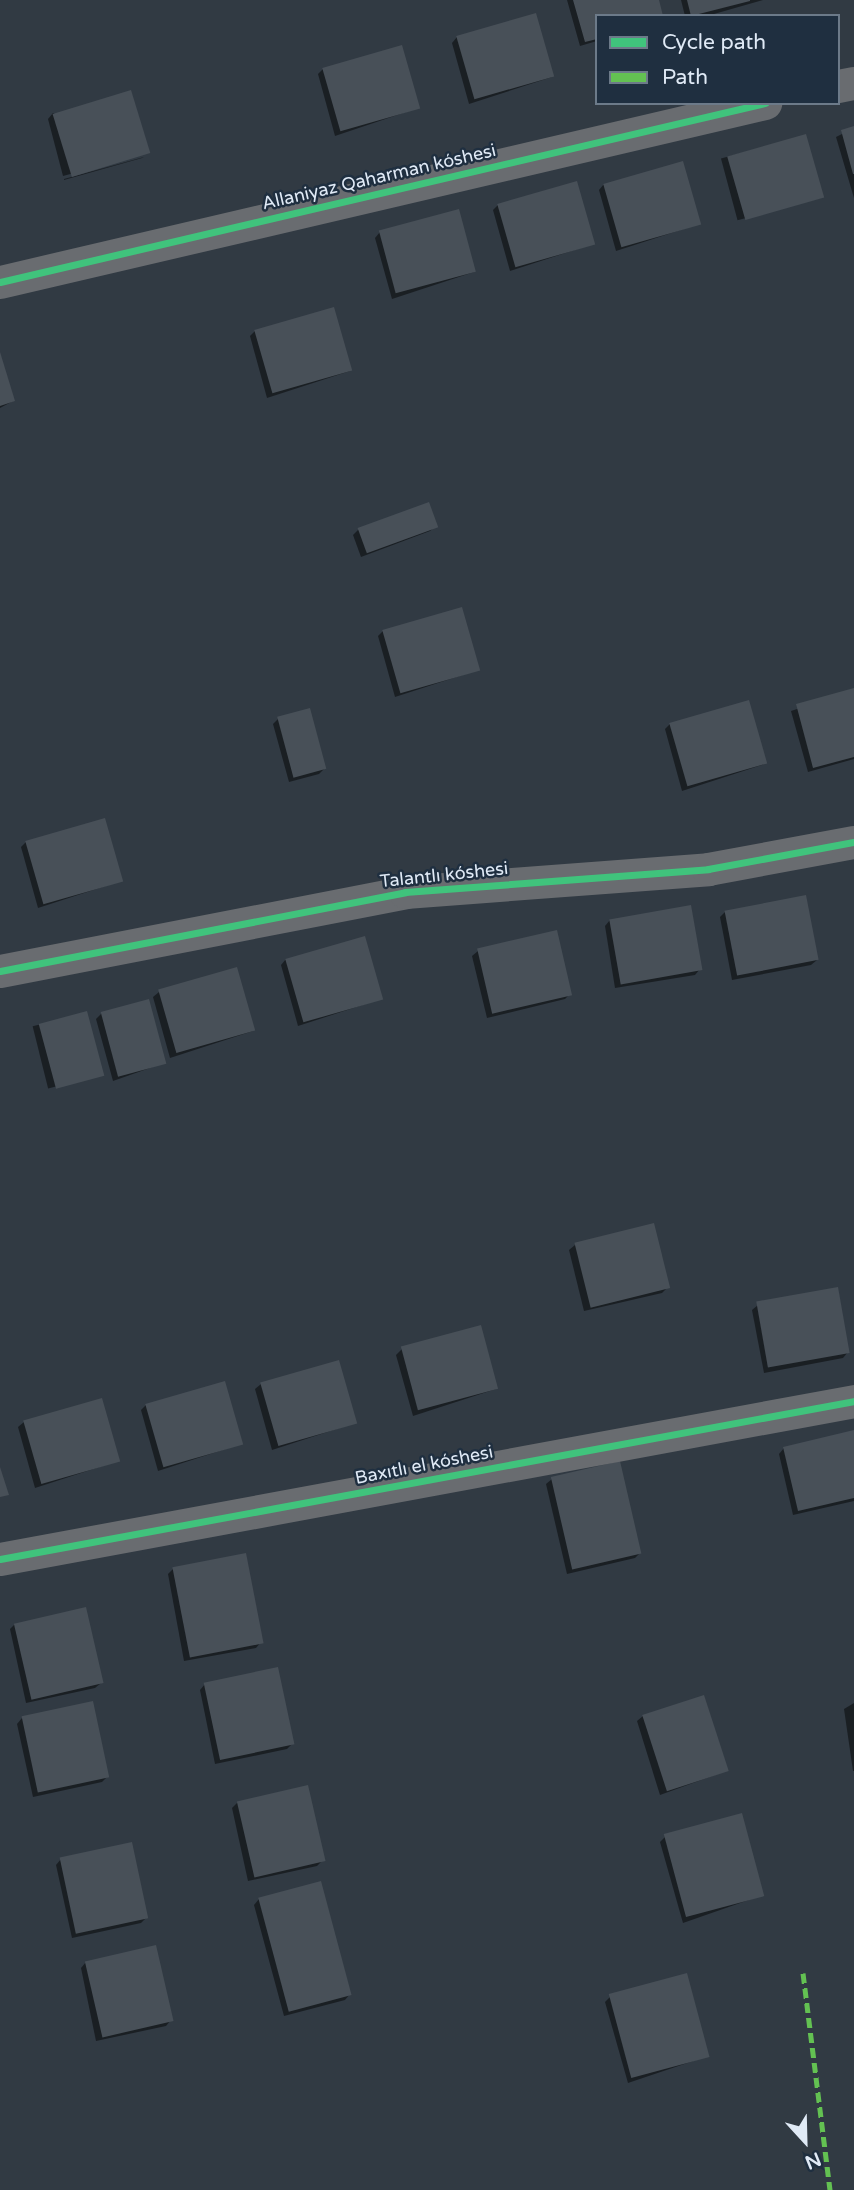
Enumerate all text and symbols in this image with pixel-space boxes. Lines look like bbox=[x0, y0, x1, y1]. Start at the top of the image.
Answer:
legend bbox=[595, 14, 840, 105]
text: Cycle path bbox=[662, 30, 766, 55]
text: Path bbox=[662, 65, 708, 90]
street label: Allaniyaz Qaharman kóshesi bbox=[260, 140, 498, 214]
street label: Talantlı kóshesi bbox=[379, 858, 509, 892]
street label: Baxıtlı el kóshesi bbox=[353, 1441, 495, 1489]
north arrow bbox=[770, 2106, 840, 2176]
text: N bbox=[802, 2147, 824, 2174]

